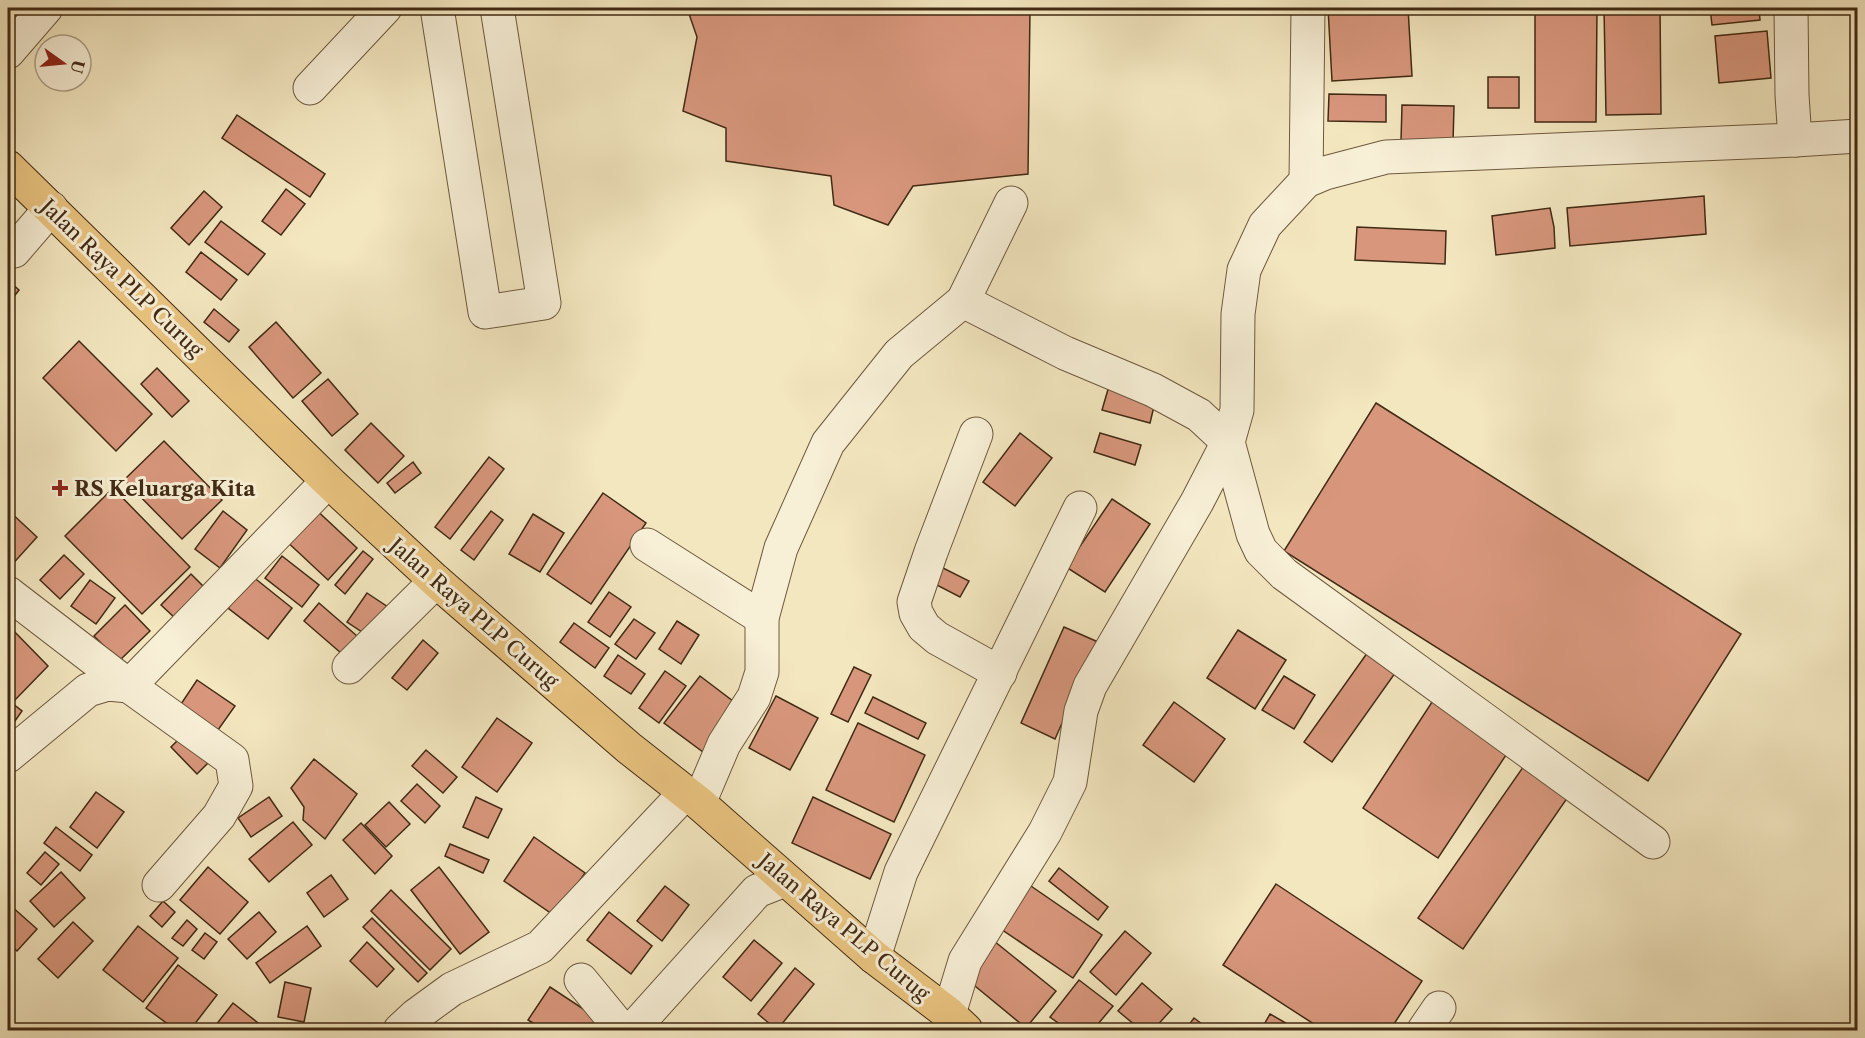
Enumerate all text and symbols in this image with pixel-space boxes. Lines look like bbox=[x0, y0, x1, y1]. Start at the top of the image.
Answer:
north arrow bbox=[33, 33, 93, 93]
text: U bbox=[66, 58, 89, 76]
street label: Jalan Raya PLP Curug bbox=[33, 192, 209, 363]
place label: RS Keluarga Kita bbox=[74, 476, 256, 501]
marker: RS Keluarga Kita bbox=[51, 479, 69, 497]
street label: Jalan Raya PLP Curug bbox=[382, 531, 564, 694]
street label: Jalan Raya PLP Curug bbox=[751, 846, 936, 1007]

